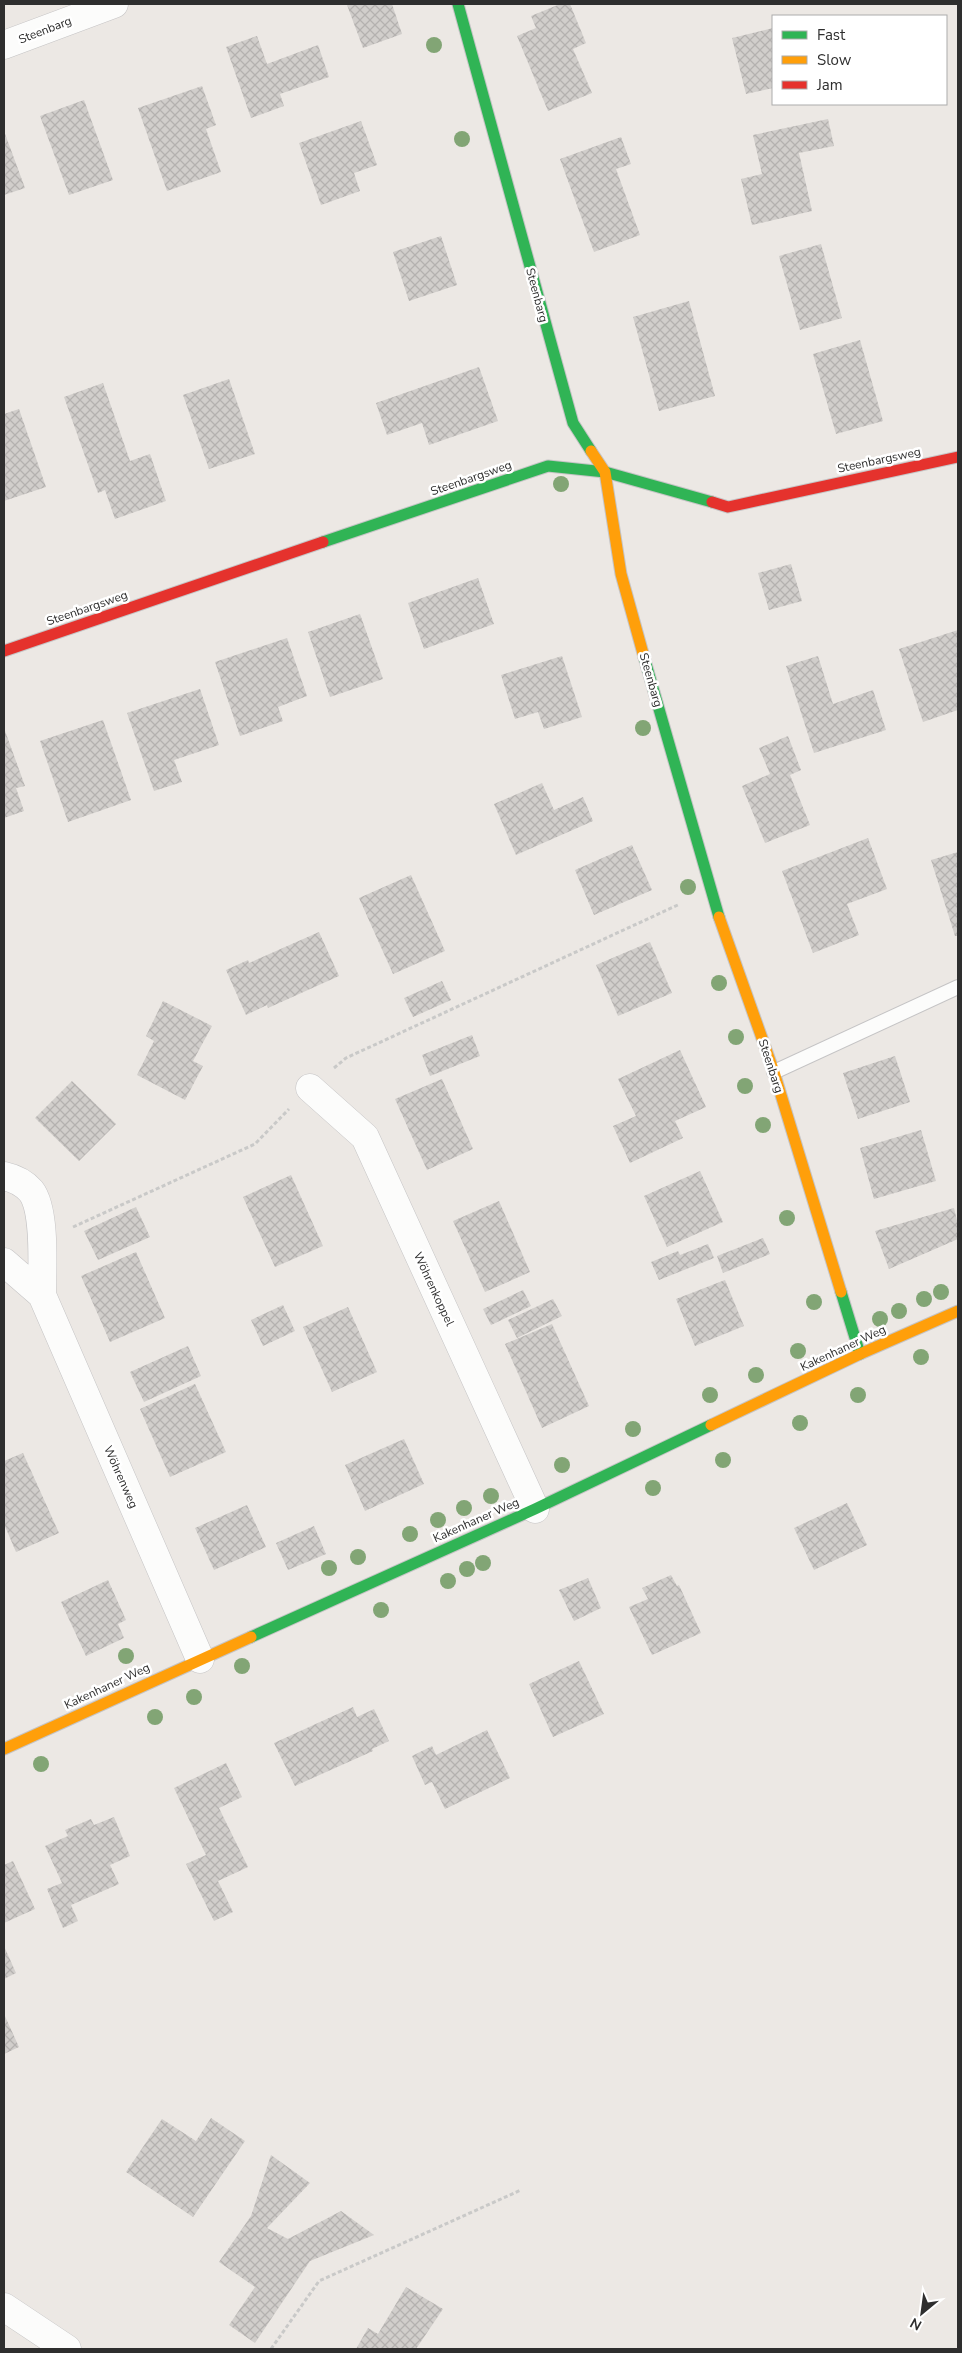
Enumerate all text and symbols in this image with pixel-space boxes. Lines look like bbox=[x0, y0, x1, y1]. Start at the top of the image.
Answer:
street label: Steenbarg bbox=[16, 13, 74, 47]
legend bbox=[772, 15, 947, 105]
text: Fast bbox=[817, 25, 846, 45]
text: Slow bbox=[817, 50, 852, 70]
text: Jam bbox=[816, 75, 843, 95]
street label: Steenbarg bbox=[522, 266, 552, 324]
street label: Steenbargsweg bbox=[836, 443, 922, 477]
street label: Steenbargsweg bbox=[428, 457, 514, 499]
street label: Steenbargsweg bbox=[44, 587, 130, 629]
street label: Steenbarg bbox=[636, 651, 666, 709]
street label: Steenbarg bbox=[755, 1037, 787, 1095]
street label: Wöhrenkoppel bbox=[410, 1249, 458, 1329]
street label: Kakenhaner Weg bbox=[798, 1321, 888, 1375]
street label: Wöhrenweg bbox=[100, 1443, 142, 1511]
street label: Kakenhaner Weg bbox=[430, 1494, 522, 1546]
street label: Kakenhaner Weg bbox=[62, 1659, 152, 1713]
north arrow bbox=[897, 2288, 947, 2338]
text: N bbox=[907, 2313, 925, 2335]

